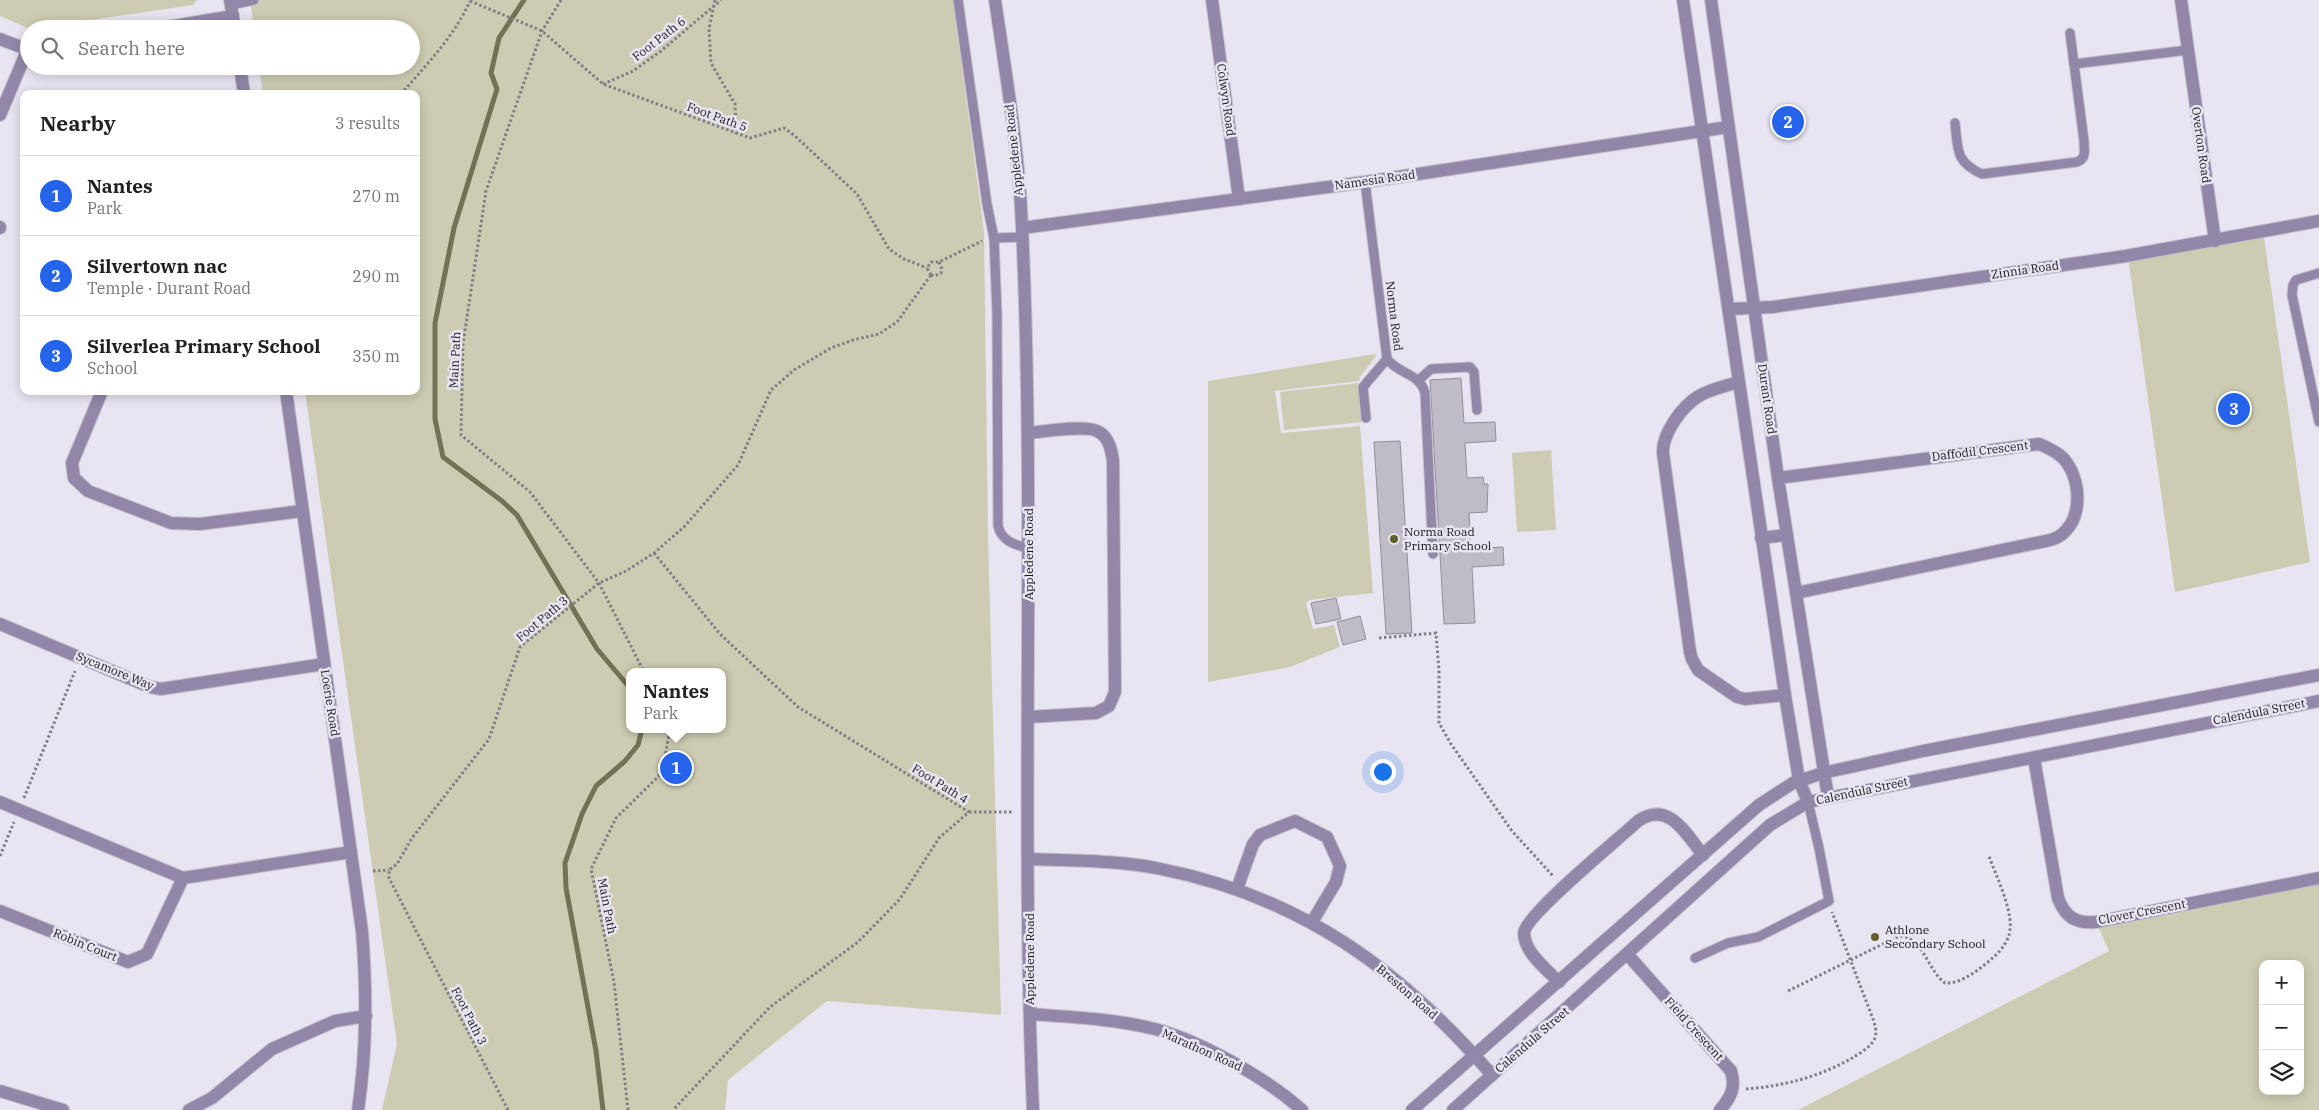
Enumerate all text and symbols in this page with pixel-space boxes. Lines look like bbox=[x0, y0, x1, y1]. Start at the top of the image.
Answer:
street label: Foot Path 6 bbox=[629, 13, 688, 64]
search box bbox=[20, 20, 420, 75]
icon: search bbox=[38, 34, 66, 62]
text: Search here bbox=[78, 36, 185, 60]
street label: Colwyn Road bbox=[1214, 63, 1239, 137]
street label: Foot Path 5 bbox=[685, 99, 749, 134]
street label: Appledene Road bbox=[1001, 103, 1026, 197]
pin: 2 bbox=[1772, 103, 1804, 141]
street label: Overton Road bbox=[2189, 106, 2214, 184]
text: Nearby bbox=[40, 109, 116, 137]
text: 3 results bbox=[335, 113, 400, 133]
street label: Namesia Road bbox=[1334, 166, 1416, 193]
text: Nantes bbox=[87, 174, 153, 198]
text: 1 bbox=[51, 186, 61, 206]
text: 270 m bbox=[352, 186, 400, 206]
text: Park bbox=[87, 198, 122, 218]
text: Silvertown nac bbox=[87, 254, 227, 278]
street label: Zinnia Road bbox=[1990, 257, 2060, 282]
text: 2 bbox=[51, 266, 61, 286]
text: 290 m bbox=[352, 266, 400, 286]
text: Temple · Durant Road bbox=[87, 278, 251, 298]
street label: Norma Road bbox=[1383, 280, 1406, 352]
street label: Main Path bbox=[446, 331, 464, 389]
text: Silverlea Primary School bbox=[87, 334, 320, 358]
text: 3 bbox=[51, 346, 61, 366]
text: 350 m bbox=[352, 346, 400, 366]
text: School bbox=[87, 358, 138, 378]
street label: Durant Road bbox=[1755, 363, 1780, 435]
pin: 3 bbox=[2218, 390, 2250, 428]
street label: Daffodil Crescent bbox=[1931, 437, 2029, 464]
street label: Appledene Road bbox=[1021, 508, 1036, 600]
place label: Norma Road Primary School bbox=[1404, 524, 1492, 553]
marker: Norma Road Primary School bbox=[1388, 533, 1400, 545]
street label: Foot Path 3 bbox=[513, 593, 571, 645]
street label: Sycamore Way bbox=[74, 648, 157, 693]
street label: Loerie Road bbox=[318, 668, 343, 737]
popup bbox=[626, 668, 726, 733]
text: Nantes bbox=[643, 679, 709, 703]
street label: Calendula Street bbox=[2212, 695, 2306, 728]
text: Park bbox=[643, 703, 678, 723]
pin: 1 bbox=[660, 749, 692, 787]
your location bbox=[1370, 759, 1396, 785]
street label: Foot Path 4 bbox=[910, 760, 971, 807]
street label: Calendula Street bbox=[1815, 773, 1909, 808]
street label: Main Path bbox=[595, 877, 620, 936]
street label: Clover Crescent bbox=[2097, 896, 2187, 927]
street label: Appledene Road bbox=[1022, 913, 1037, 1005]
place label: Athlone Secondary School bbox=[1885, 922, 1986, 951]
street label: Robin Court bbox=[51, 925, 119, 964]
marker: Athlone Secondary School bbox=[1869, 931, 1881, 943]
map controls bbox=[2259, 960, 2304, 1095]
button: + bbox=[2259, 960, 2304, 1005]
street label: Breston Road bbox=[1374, 961, 1441, 1022]
street label: Foot Path 3 bbox=[448, 984, 490, 1047]
street label: Field Crescent bbox=[1662, 994, 1727, 1064]
street label: Calendula Street bbox=[1492, 1003, 1572, 1076]
button: − bbox=[2259, 1005, 2304, 1050]
street label: Marathon Road bbox=[1160, 1025, 1245, 1074]
button: layers bbox=[2259, 1050, 2304, 1095]

